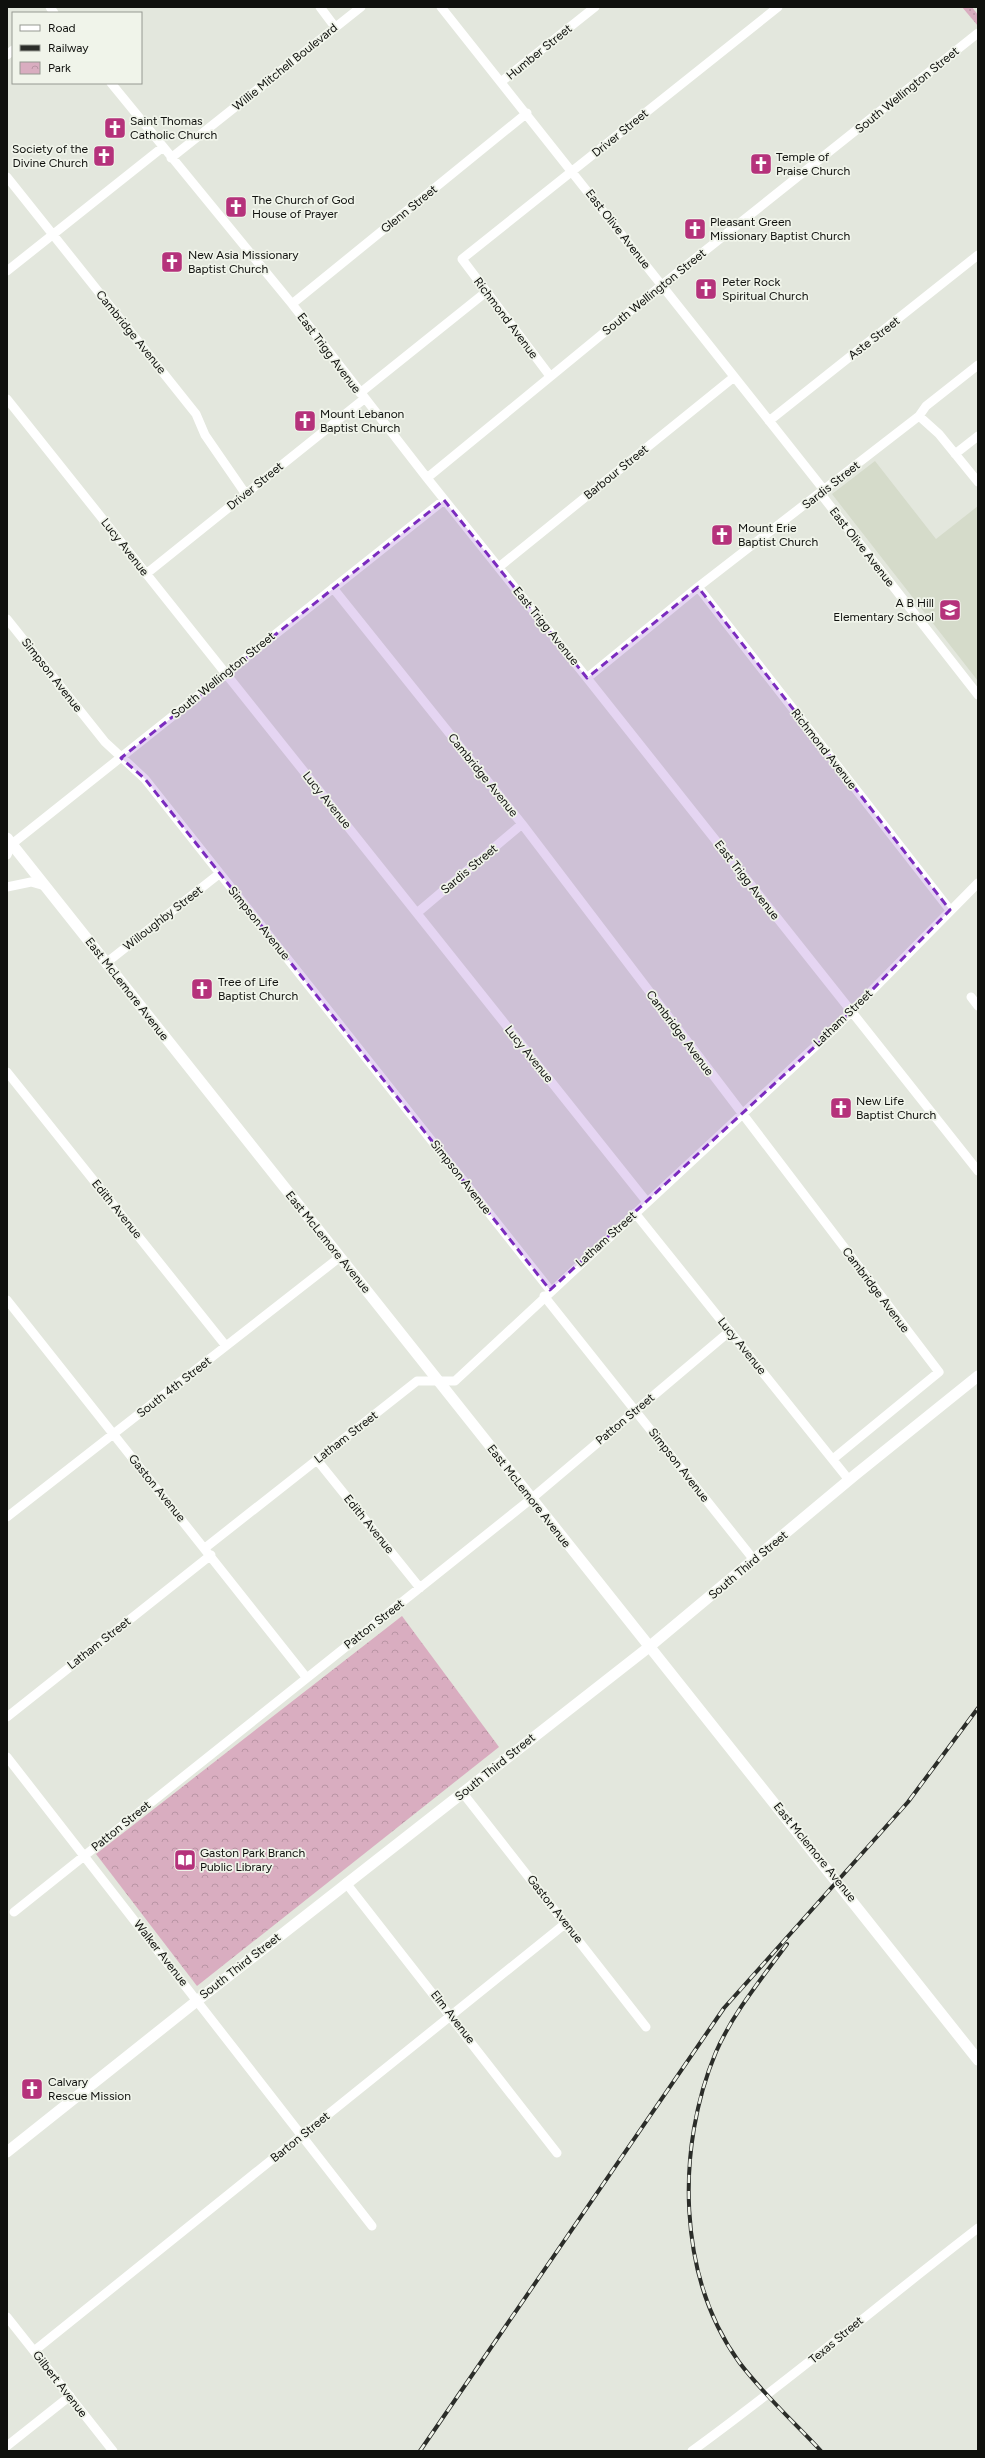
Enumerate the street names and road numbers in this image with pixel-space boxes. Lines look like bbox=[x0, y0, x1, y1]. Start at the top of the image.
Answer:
street label: Willie Mitchell Boulevard bbox=[230, 20, 340, 114]
street label: Humber Street bbox=[503, 21, 575, 83]
street label: South Wellington Street bbox=[852, 44, 962, 136]
street label: Driver Street bbox=[589, 106, 651, 160]
street label: Glenn Street bbox=[378, 182, 440, 236]
street label: East Olive Avenue bbox=[583, 186, 654, 272]
street label: South Wellington Street bbox=[599, 246, 709, 338]
street label: Richmond Avenue bbox=[471, 275, 541, 362]
street label: Cambridge Avenue bbox=[93, 288, 169, 377]
street label: East Trigg Avenue bbox=[294, 310, 364, 396]
street label: Aste Street bbox=[846, 313, 903, 362]
street label: Barbour Street bbox=[581, 441, 651, 502]
street label: Sardis Street bbox=[799, 458, 863, 512]
street label: Driver Street bbox=[224, 459, 286, 513]
street label: East Olive Avenue bbox=[827, 504, 898, 590]
street label: Lucy Avenue bbox=[98, 515, 152, 579]
street label: East Trigg Avenue bbox=[510, 584, 582, 668]
street label: South Wellington Street bbox=[168, 629, 278, 721]
street label: Simpson Avenue bbox=[19, 635, 86, 715]
street label: Richmond Avenue bbox=[788, 706, 860, 792]
street label: Cambridge Avenue bbox=[445, 731, 521, 820]
street label: Lucy Avenue bbox=[300, 769, 354, 832]
street label: East Trigg Avenue bbox=[712, 838, 783, 923]
street label: Sardis Street bbox=[438, 841, 500, 897]
street label: Willoughby Street bbox=[121, 882, 206, 953]
street label: Simpson Avenue bbox=[225, 884, 293, 963]
street label: East McLemore Avenue bbox=[82, 935, 172, 1044]
street label: Latham Street bbox=[811, 986, 876, 1050]
street label: Cambridge Avenue bbox=[643, 988, 717, 1079]
street label: Lucy Avenue bbox=[502, 1023, 556, 1086]
street label: Simpson Avenue bbox=[428, 1137, 495, 1217]
street label: Edith Avenue bbox=[89, 1177, 145, 1242]
street label: East McLemore Avenue bbox=[283, 1188, 374, 1296]
street label: Latham Street bbox=[573, 1208, 639, 1270]
street label: Cambridge Avenue bbox=[839, 1245, 913, 1336]
street label: Lucy Avenue bbox=[715, 1315, 769, 1378]
street label: South 4th Street bbox=[134, 1353, 214, 1420]
street label: Patton Street bbox=[593, 1390, 658, 1448]
street label: Latham Street bbox=[312, 1408, 381, 1466]
street label: Simpson Avenue bbox=[646, 1425, 713, 1505]
street label: East McLemore Avenue bbox=[484, 1442, 574, 1551]
street label: Gaston Avenue bbox=[126, 1452, 189, 1525]
street label: Edith Avenue bbox=[341, 1492, 397, 1557]
street label: South Third Street bbox=[706, 1528, 791, 1602]
street label: Patton Street bbox=[341, 1596, 407, 1652]
street label: Latham Street bbox=[65, 1614, 134, 1672]
street label: South Third Street bbox=[452, 1730, 538, 1804]
street label: Patton Street bbox=[89, 1798, 154, 1854]
street label: East Mclemore Avenue bbox=[771, 1800, 860, 1905]
street label: Gaston Avenue bbox=[524, 1872, 586, 1946]
street label: Walker Avenue bbox=[131, 1917, 191, 1989]
street label: South Third Street bbox=[197, 1930, 284, 2002]
street label: Elm Avenue bbox=[428, 1988, 478, 2047]
street label: Barton Street bbox=[268, 2109, 333, 2165]
street label: Texas Street bbox=[806, 2313, 866, 2367]
street label: Gilbert Avenue bbox=[30, 2348, 90, 2420]

